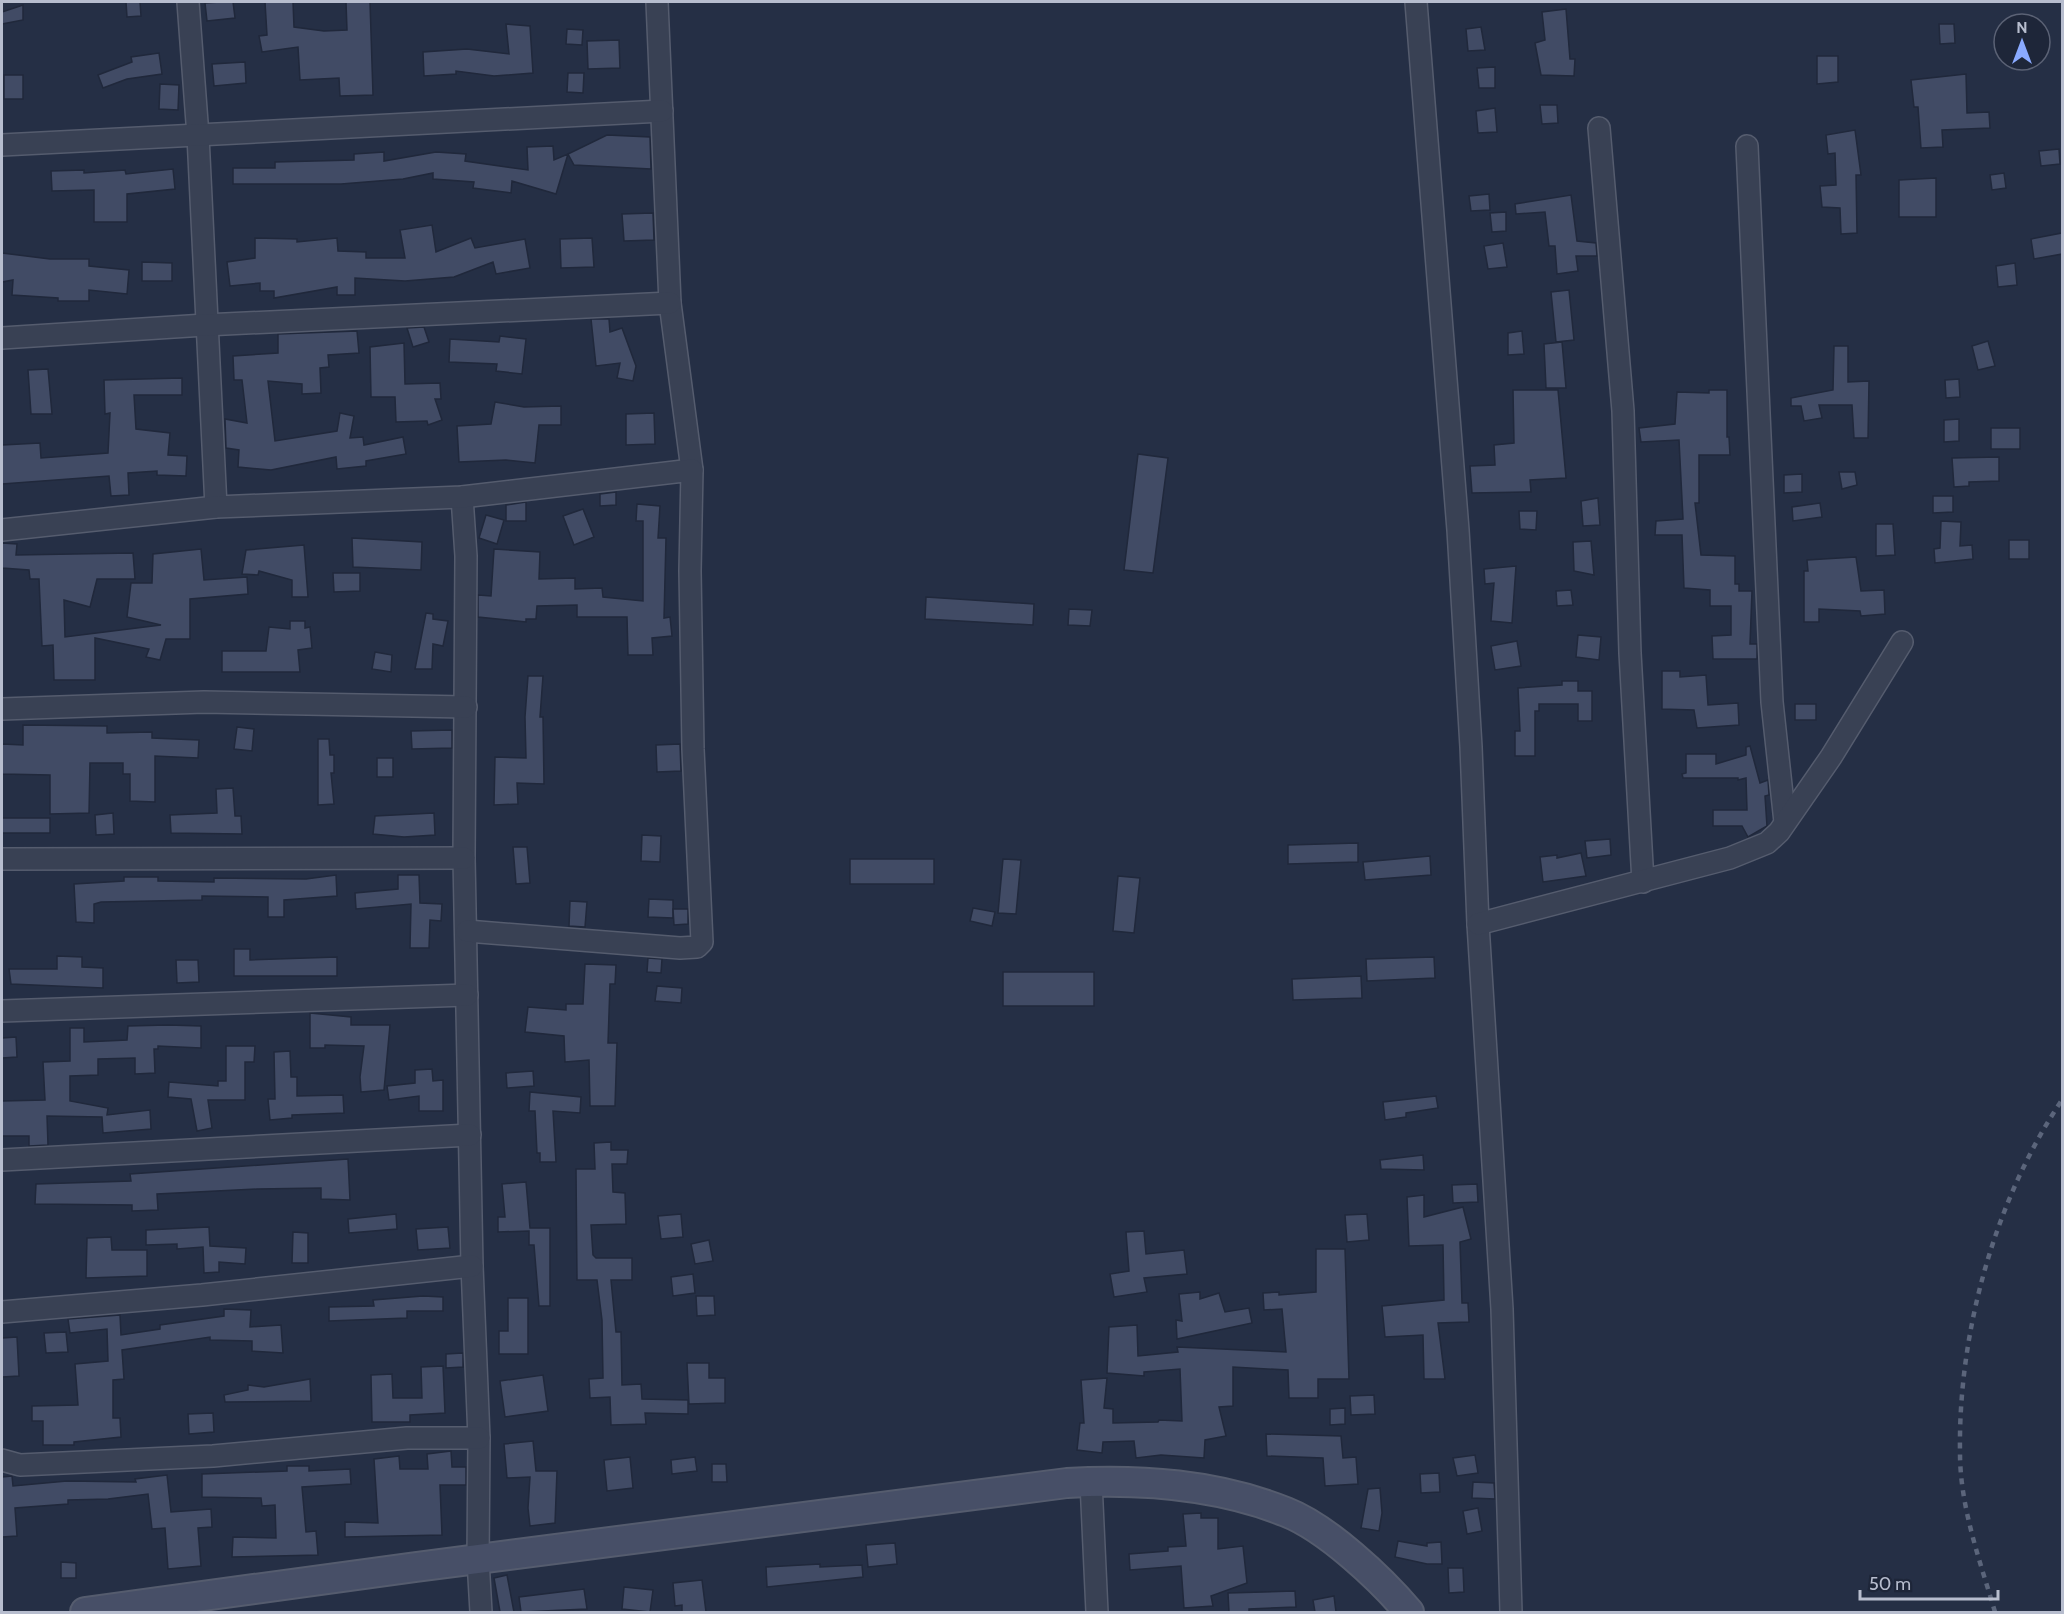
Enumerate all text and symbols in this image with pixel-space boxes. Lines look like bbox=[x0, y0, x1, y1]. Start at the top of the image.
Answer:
north arrow bbox=[1992, 12, 2052, 72]
text: N bbox=[2016, 18, 2028, 37]
scale bar bbox=[1860, 1563, 1998, 1601]
text: 50 m bbox=[1869, 1573, 1911, 1595]

